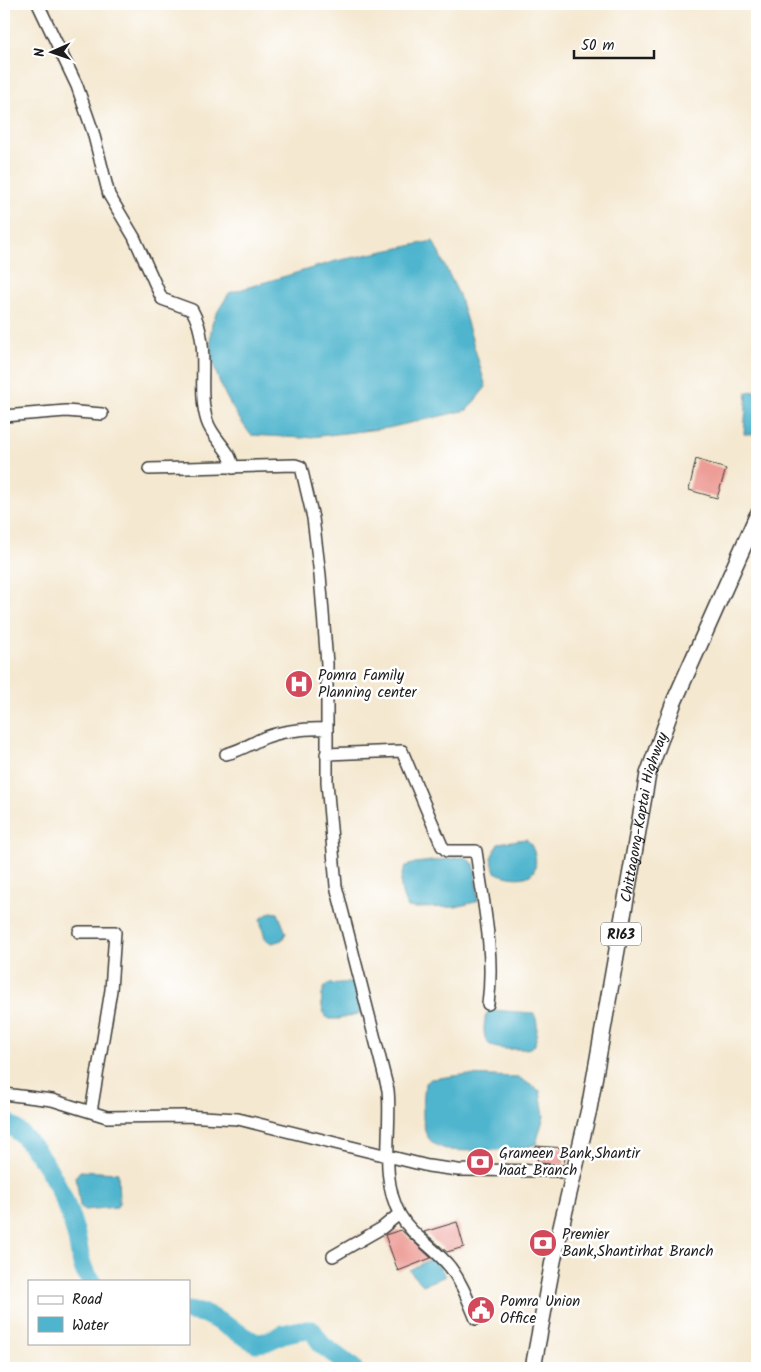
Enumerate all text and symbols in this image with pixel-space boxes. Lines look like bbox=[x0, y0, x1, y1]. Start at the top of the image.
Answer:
north arrow bbox=[28, 28, 78, 78]
scale bar bbox=[574, 28, 654, 60]
text: 50 m bbox=[581, 34, 615, 58]
text: N bbox=[29, 47, 51, 57]
place label: Pomra Family Planning center bbox=[318, 664, 418, 705]
hospital icon: Pomra Family Planning center bbox=[284, 669, 314, 699]
street label: Chittagong-Kaptai Highway bbox=[615, 728, 675, 904]
road number: R163 bbox=[601, 922, 641, 946]
place label: Grameen Bank,Shantir haat Branch bbox=[499, 1142, 641, 1183]
bank icon: Grameen Bank,Shantir haat Branch bbox=[465, 1147, 495, 1177]
place label: Premier Bank,Shantirhat Branch bbox=[562, 1223, 714, 1264]
bank icon: Premier Bank,Shantirhat Branch bbox=[528, 1228, 558, 1258]
legend bbox=[28, 1280, 190, 1344]
text: Road bbox=[72, 1288, 103, 1312]
place label: Pomra Union Office bbox=[500, 1290, 580, 1331]
public building icon: Pomra Union Office bbox=[466, 1295, 496, 1325]
text: Water bbox=[72, 1314, 109, 1338]

